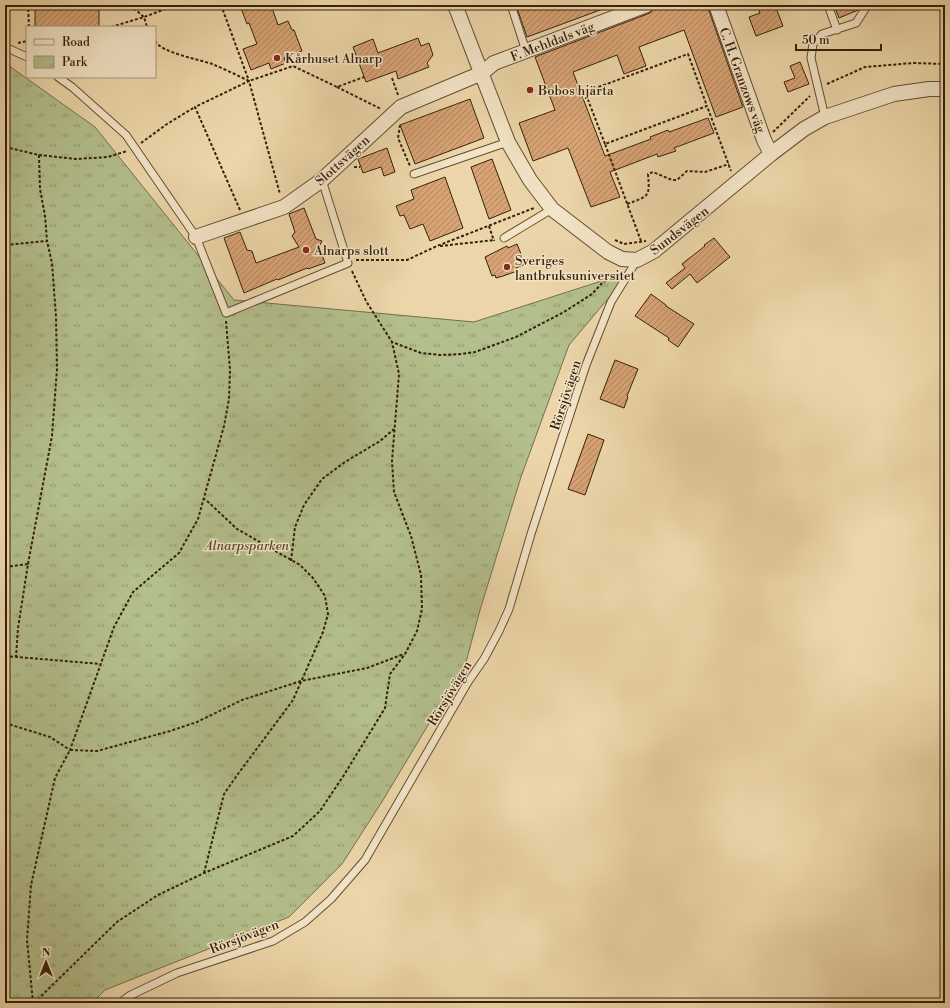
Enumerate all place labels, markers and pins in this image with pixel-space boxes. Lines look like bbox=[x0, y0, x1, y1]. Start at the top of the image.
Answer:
place label: Kårhuset Alnarp bbox=[285, 51, 382, 67]
marker: Kårhuset Alnarp bbox=[272, 53, 282, 63]
place label: Bobos hjärta bbox=[537, 83, 614, 99]
marker: Bobos hjärta bbox=[525, 85, 535, 95]
place label: Alnarps slott bbox=[313, 243, 389, 259]
marker: Alnarps slott bbox=[301, 245, 311, 255]
place label: Sveriges lantbruksuniversitet bbox=[515, 253, 636, 284]
marker: Sveriges lantbruksuniversitet bbox=[502, 262, 512, 272]

